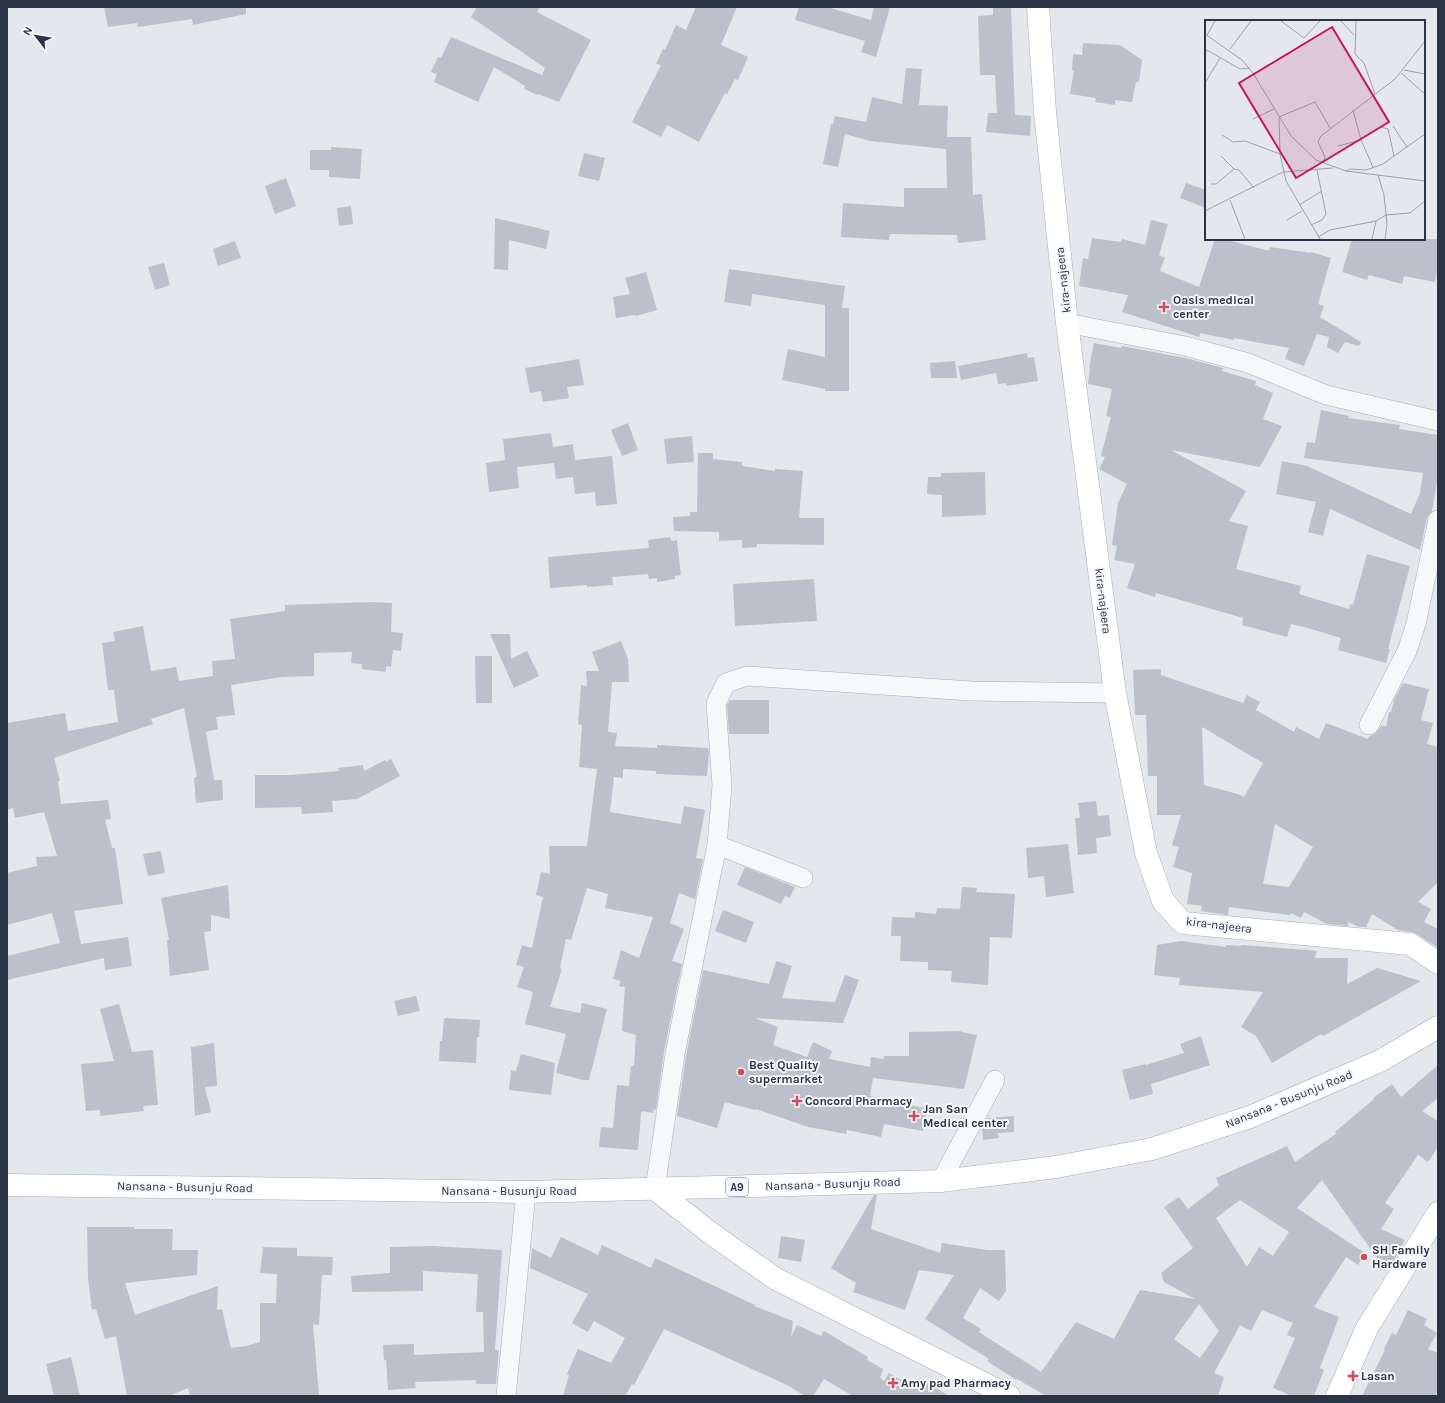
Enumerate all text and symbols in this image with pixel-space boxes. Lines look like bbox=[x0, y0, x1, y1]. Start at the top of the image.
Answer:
north arrow bbox=[16, 16, 56, 56]
inset map bbox=[1205, 20, 1425, 240]
text: N bbox=[20, 24, 35, 38]
street label: kira-najeera bbox=[1053, 246, 1073, 314]
place label: Oasis medical center bbox=[1173, 293, 1254, 321]
marker: Oasis medical center bbox=[1158, 301, 1170, 313]
street label: kira-najeera bbox=[1092, 567, 1114, 635]
street label: kira-najeera bbox=[1185, 914, 1253, 936]
place label: Best Quality supermarket bbox=[749, 1058, 823, 1086]
marker: Best Quality supermarket bbox=[736, 1067, 746, 1077]
street label: Nansana - Busunju Road bbox=[1223, 1067, 1355, 1131]
place label: Concord Pharmacy bbox=[805, 1094, 912, 1108]
marker: Concord Pharmacy bbox=[792, 1096, 802, 1106]
place label: Jan San Medical center bbox=[923, 1102, 1008, 1130]
marker: Jan San Medical center bbox=[908, 1110, 920, 1122]
street label: Nansana - Busunju Road bbox=[765, 1175, 901, 1193]
road number: A9 bbox=[726, 1178, 748, 1196]
street label: Nansana - Busunju Road bbox=[117, 1179, 253, 1195]
street label: Nansana - Busunju Road bbox=[441, 1184, 577, 1198]
place label: SH Family Hardware bbox=[1372, 1243, 1429, 1271]
marker: SH Family Hardware bbox=[1359, 1252, 1369, 1262]
place label: Lasan bbox=[1361, 1369, 1395, 1383]
marker: Lasan bbox=[1348, 1371, 1358, 1381]
place label: Amy pad Pharmacy bbox=[901, 1376, 1011, 1390]
marker: Amy pad Pharmacy bbox=[888, 1378, 898, 1388]

